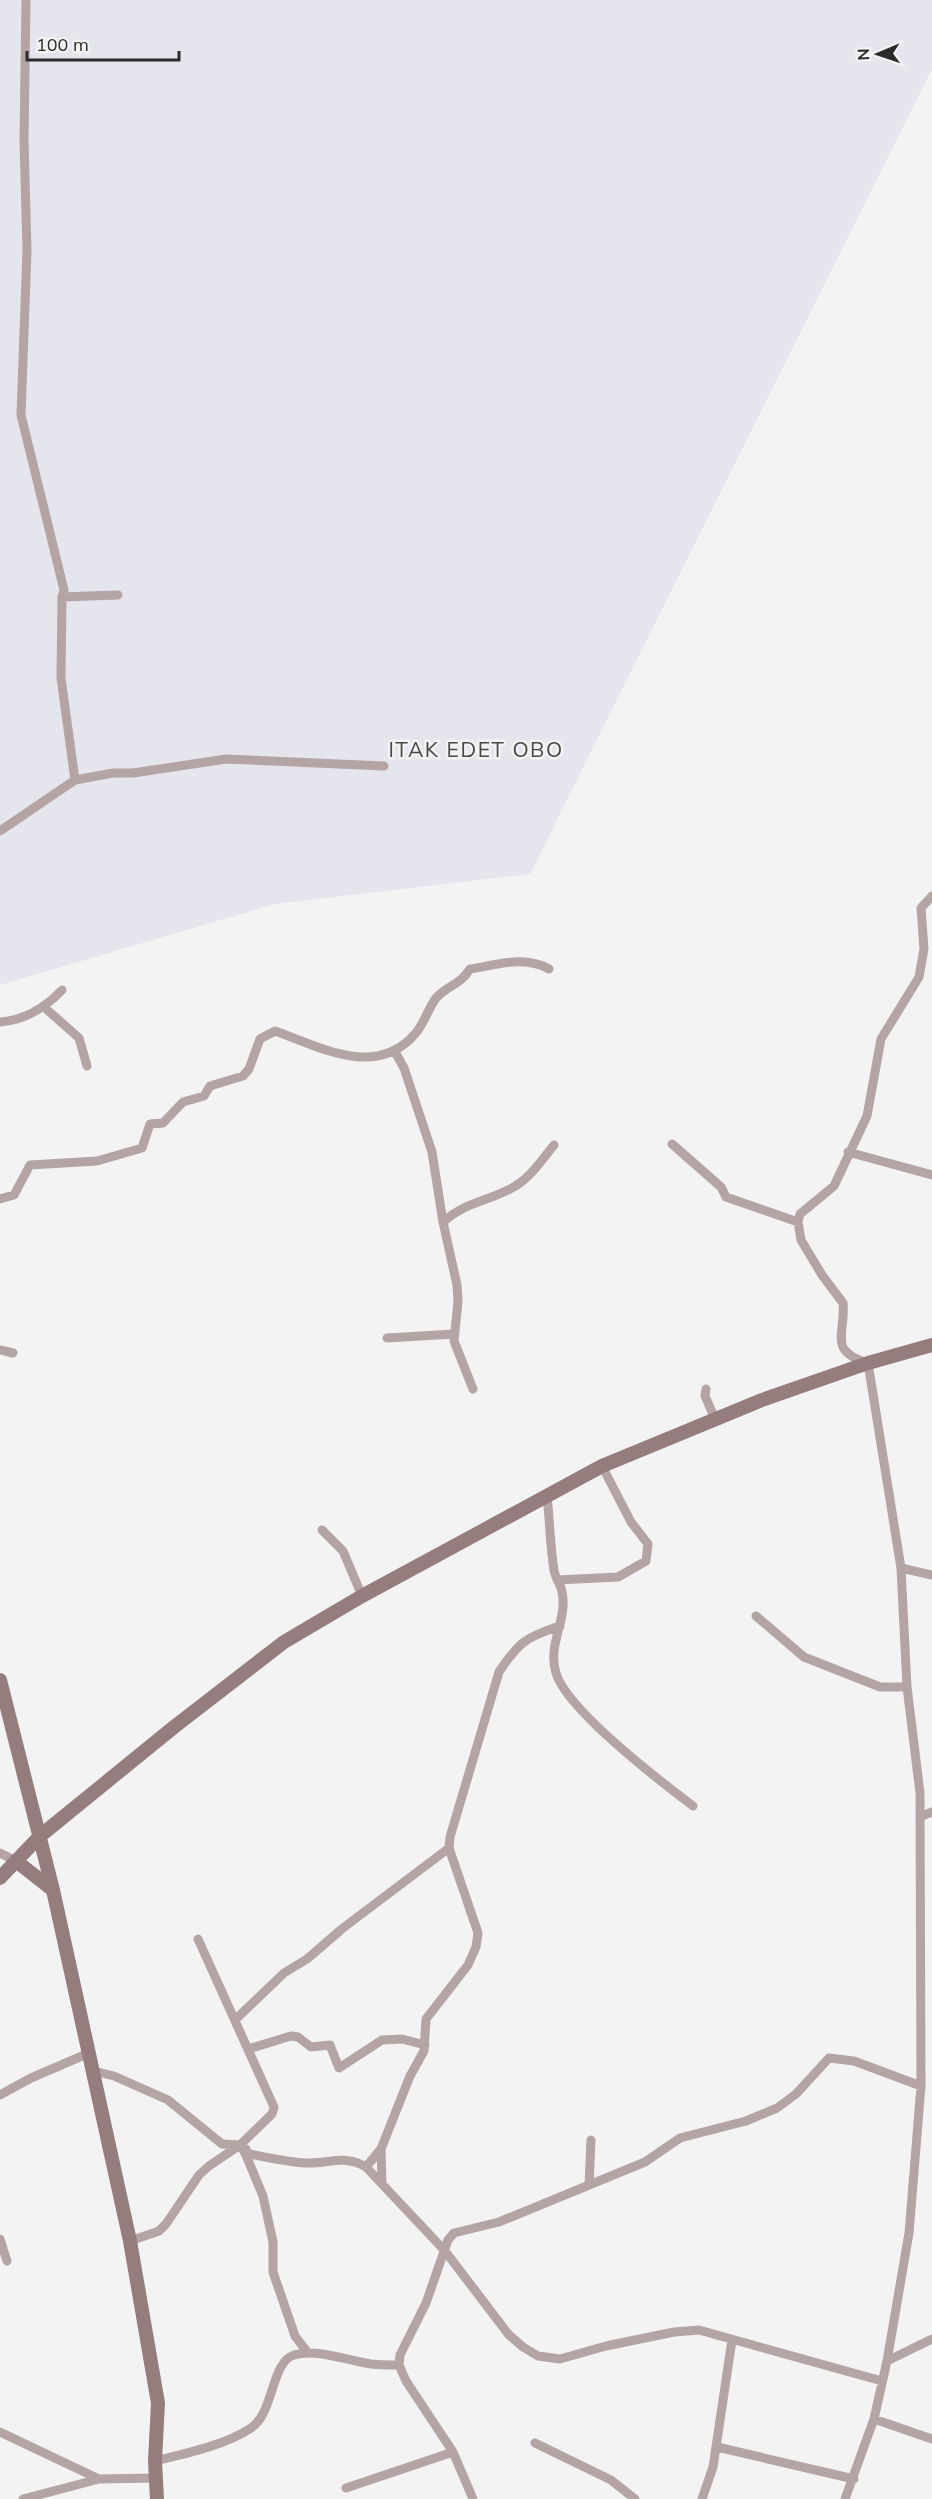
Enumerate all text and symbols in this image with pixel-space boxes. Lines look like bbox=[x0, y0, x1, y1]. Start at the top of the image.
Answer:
scale bar bbox=[27, 24, 178, 62]
north arrow bbox=[848, 24, 908, 84]
text: 100 m bbox=[36, 33, 89, 56]
text: N bbox=[853, 48, 873, 61]
district label: ITAK EDET OBO bbox=[388, 736, 564, 762]

